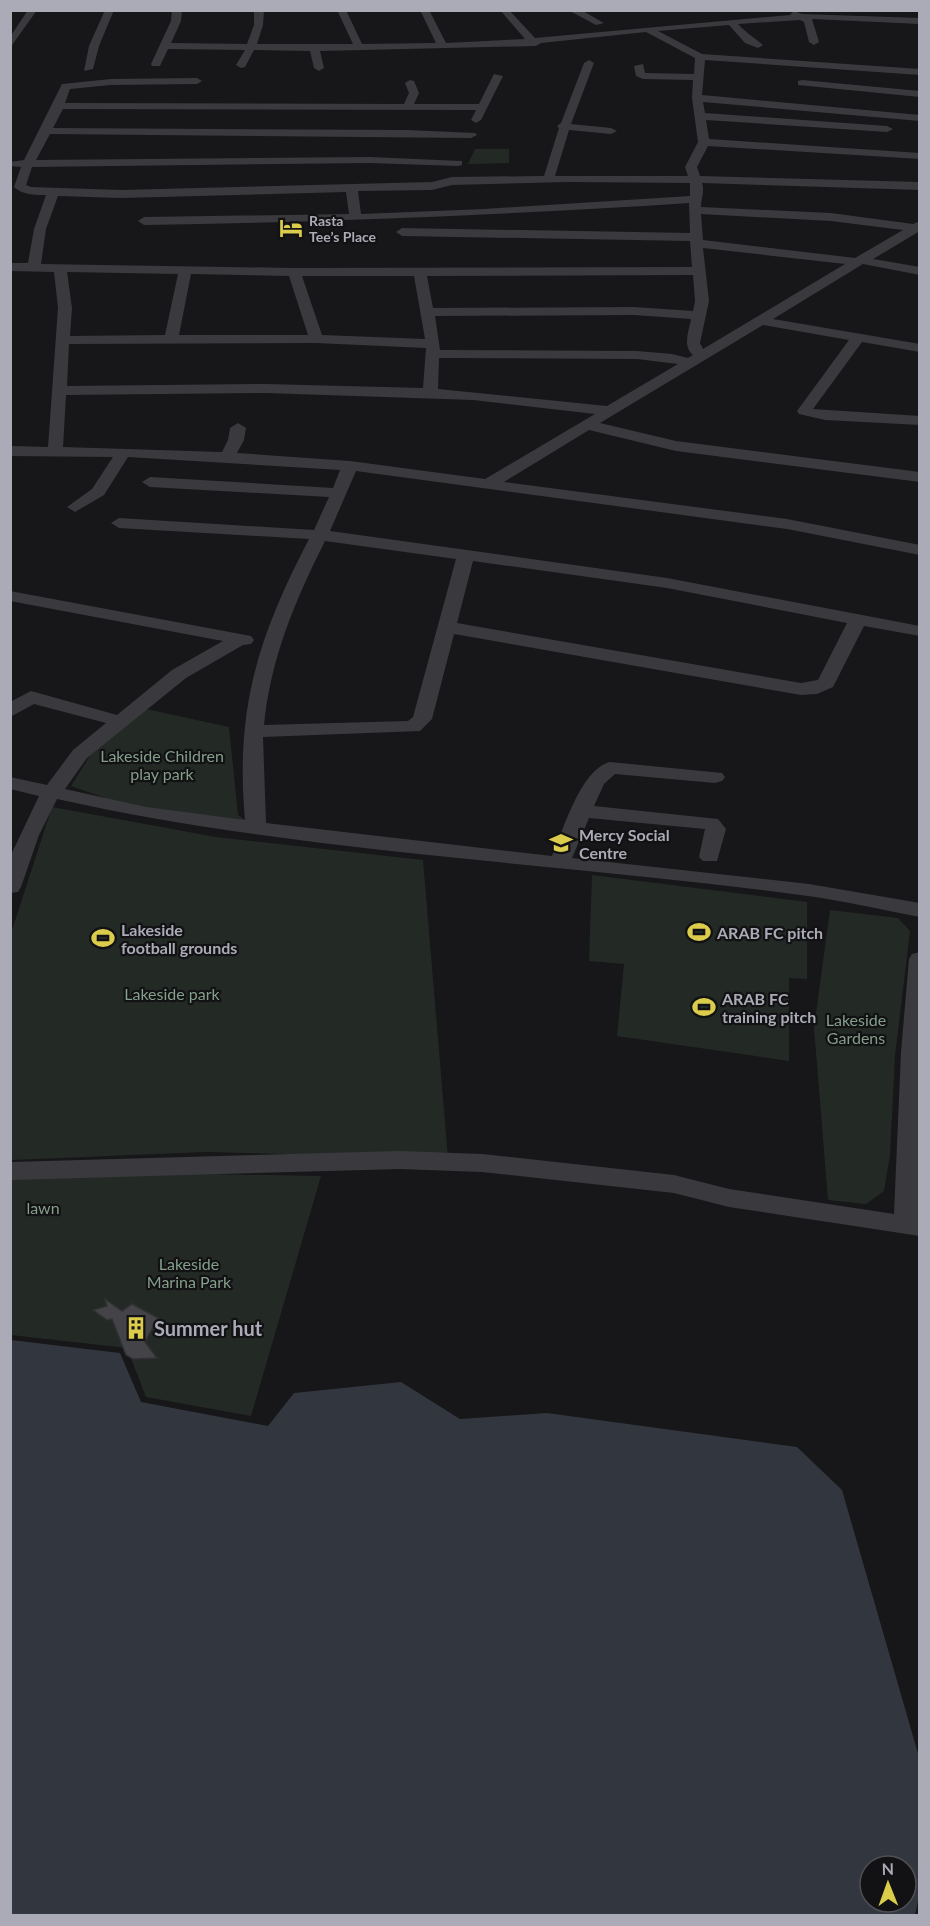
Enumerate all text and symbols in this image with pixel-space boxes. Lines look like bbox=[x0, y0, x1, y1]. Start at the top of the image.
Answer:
place label: Rasta Tee’s Place bbox=[309, 212, 377, 245]
hotel icon: Rasta Tee’s Place bbox=[278, 215, 304, 241]
park label: Lakeside Children play park bbox=[100, 746, 224, 783]
place label: Mercy Social Centre bbox=[579, 825, 670, 862]
school or university icon: Mercy Social Centre bbox=[548, 830, 574, 856]
sports icon: ARAB FC pitch bbox=[686, 919, 712, 945]
place label: Lakeside football grounds bbox=[121, 920, 237, 957]
place label: ARAB FC pitch bbox=[716, 923, 823, 942]
sports icon: Lakeside football grounds bbox=[90, 925, 116, 951]
park label: Lakeside park bbox=[124, 984, 221, 1003]
place label: ARAB FC training pitch bbox=[721, 989, 816, 1026]
sports icon: ARAB FC training pitch bbox=[691, 994, 717, 1020]
park label: Lakeside Gardens bbox=[826, 1010, 886, 1047]
park label: lawn bbox=[26, 1198, 60, 1217]
park label: Lakeside Marina Park bbox=[147, 1254, 232, 1291]
building icon: Summer hut bbox=[123, 1315, 149, 1341]
place label: Summer hut bbox=[154, 1316, 263, 1340]
north arrow bbox=[858, 1854, 918, 1914]
text: N bbox=[881, 1859, 894, 1878]

